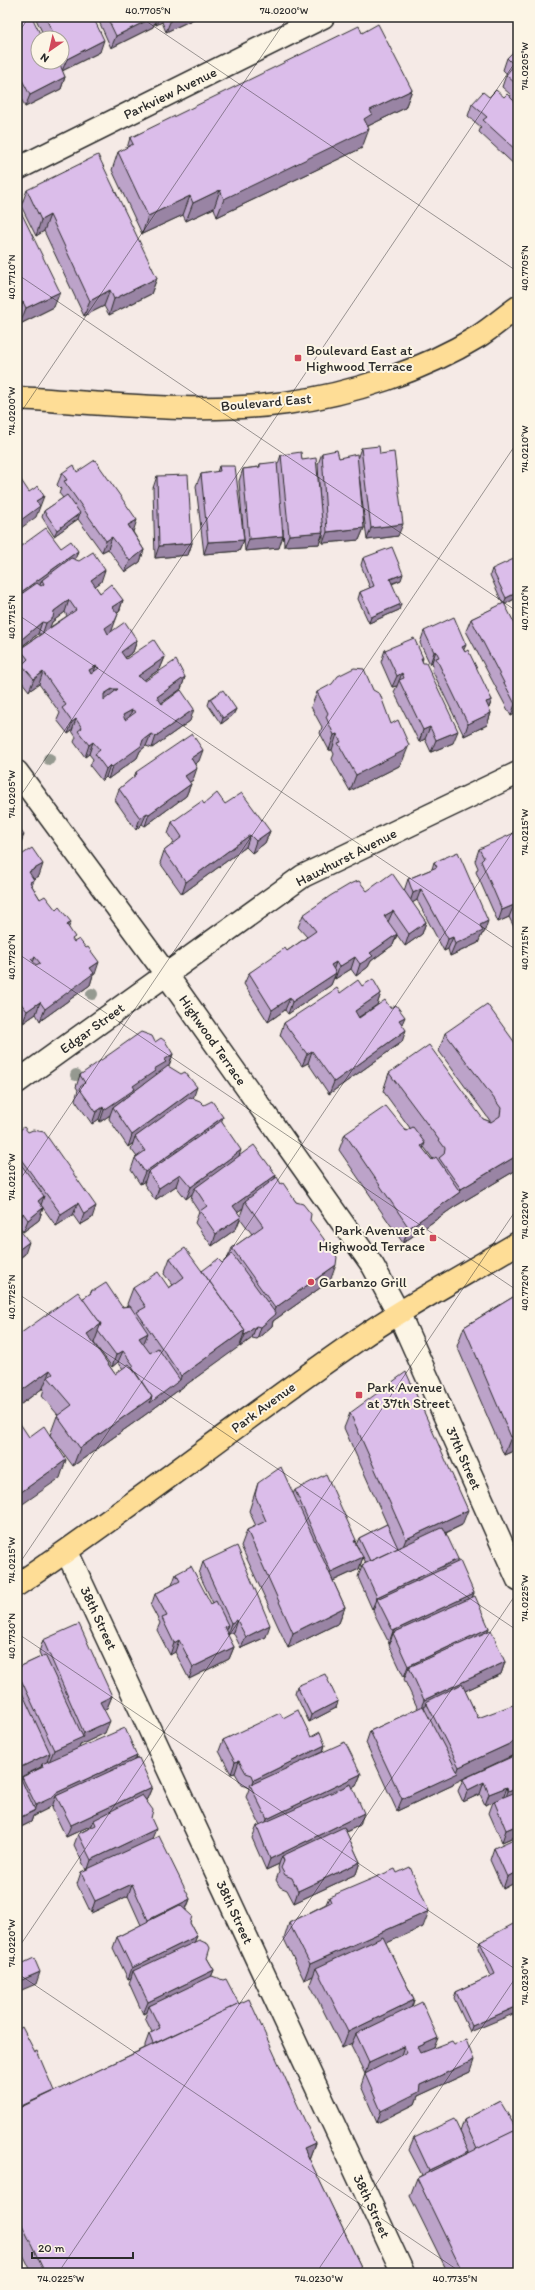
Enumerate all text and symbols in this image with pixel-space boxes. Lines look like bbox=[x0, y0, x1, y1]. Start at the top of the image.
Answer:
text: 40.7705°N bbox=[125, 4, 171, 17]
text: 74.0200°W bbox=[260, 4, 309, 17]
north arrow bbox=[30, 30, 70, 70]
text: 74.0205°W bbox=[518, 42, 531, 90]
text: N bbox=[38, 50, 51, 65]
street label: Parkview Avenue bbox=[121, 63, 220, 123]
text: 40.7705°N bbox=[518, 245, 531, 291]
text: 40.7710°N bbox=[5, 254, 18, 300]
place label: Boulevard East at Highwood Terrace bbox=[306, 342, 413, 375]
marker: Boulevard East at Highwood Terrace bbox=[293, 353, 303, 363]
text: 74.0200°W bbox=[5, 386, 18, 435]
street label: Boulevard East bbox=[220, 390, 312, 415]
text: 74.0210°W bbox=[518, 425, 531, 473]
text: 40.7710°N bbox=[518, 585, 531, 631]
text: 40.7715°N bbox=[5, 595, 18, 639]
text: 74.0205°W bbox=[5, 770, 18, 818]
text: 74.0215°W bbox=[518, 808, 531, 855]
street label: Hauxhurst Avenue bbox=[293, 825, 400, 890]
text: 40.7715°N bbox=[518, 926, 531, 970]
text: 40.7720°N bbox=[5, 934, 18, 980]
street label: Highwood Terrace bbox=[175, 992, 250, 1089]
street label: Edgar Street bbox=[57, 999, 128, 1058]
text: 74.0210°W bbox=[5, 1153, 18, 1201]
text: 74.0220°W bbox=[518, 1191, 531, 1239]
place label: Park Avenue at Highwood Terrace bbox=[319, 1222, 425, 1255]
marker: Park Avenue at Highwood Terrace bbox=[428, 1233, 438, 1243]
text: 40.7720°N bbox=[518, 1265, 531, 1311]
text: 40.7725°N bbox=[5, 1274, 18, 1319]
place label: Garbanzo Grill bbox=[319, 1274, 407, 1291]
marker: Garbanzo Grill bbox=[306, 1277, 316, 1287]
street label: Park Avenue bbox=[228, 1378, 299, 1436]
place label: Park Avenue at 37th Street bbox=[367, 1379, 450, 1412]
marker: Park Avenue at 37th Street bbox=[354, 1390, 364, 1400]
street label: 37th Street bbox=[442, 1424, 485, 1492]
text: 74.0215°W bbox=[5, 1536, 18, 1583]
text: 74.0225°W bbox=[518, 1574, 531, 1621]
street label: 38th Street bbox=[76, 1584, 121, 1653]
text: 40.7730°N bbox=[5, 1613, 18, 1659]
street label: 38th Street bbox=[212, 1878, 257, 1947]
text: 74.0220°W bbox=[5, 1919, 18, 1967]
text: 74.0230°W bbox=[518, 1957, 531, 2005]
street label: 38th Street bbox=[349, 2172, 394, 2241]
scale bar bbox=[32, 2234, 133, 2260]
text: 20 m bbox=[38, 2241, 65, 2255]
text: 74.0225°W bbox=[38, 2272, 85, 2285]
text: 74.0230°W bbox=[295, 2272, 343, 2285]
text: 40.7735°N bbox=[433, 2272, 478, 2285]

